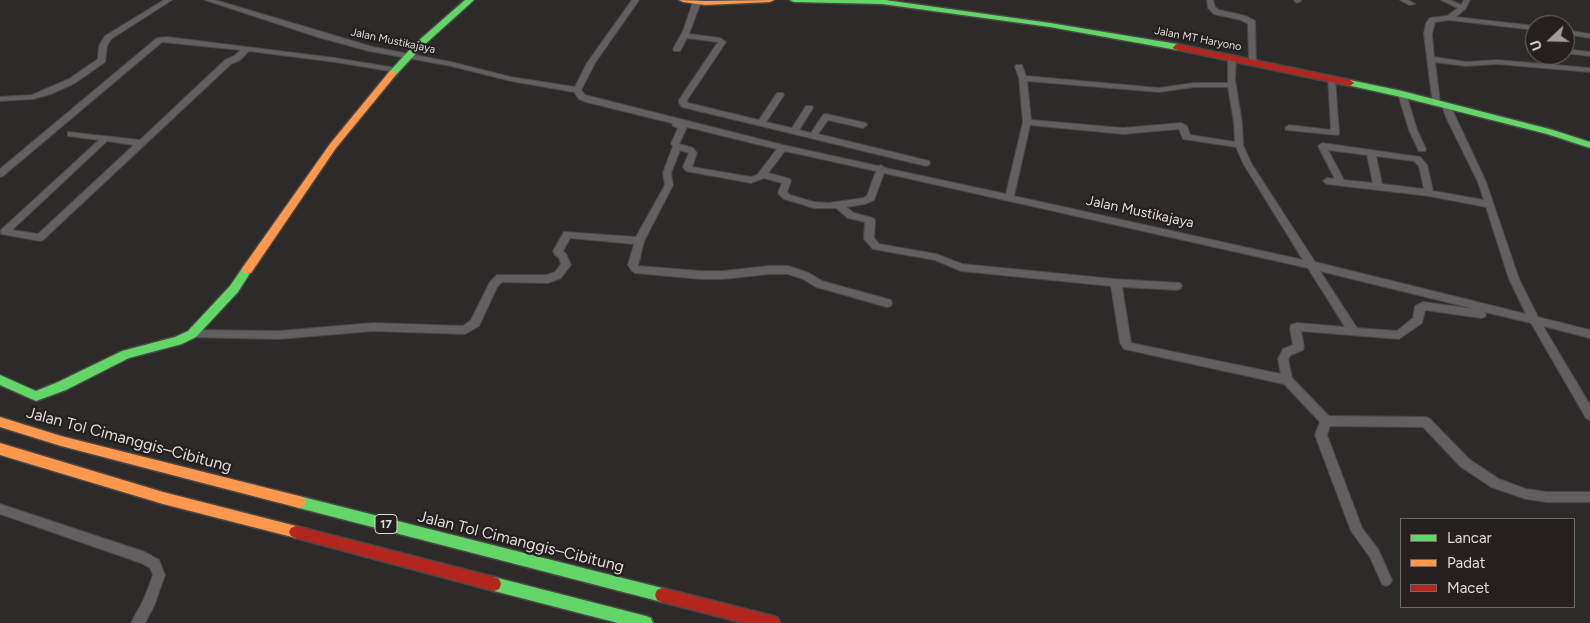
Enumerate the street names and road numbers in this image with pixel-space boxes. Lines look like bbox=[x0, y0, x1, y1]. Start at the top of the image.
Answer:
street label: Jalan MT Haryono bbox=[1153, 24, 1243, 54]
street label: Jalan Mustikajaya bbox=[350, 26, 436, 56]
street label: Jalan Mustikajaya bbox=[1085, 192, 1195, 232]
street label: Jalan Tol Cimanggis–Cibitung bbox=[24, 403, 234, 477]
street label: Jalan Tol Cimanggis–Cibitung bbox=[416, 507, 626, 577]
road number: 17 bbox=[375, 514, 397, 534]

